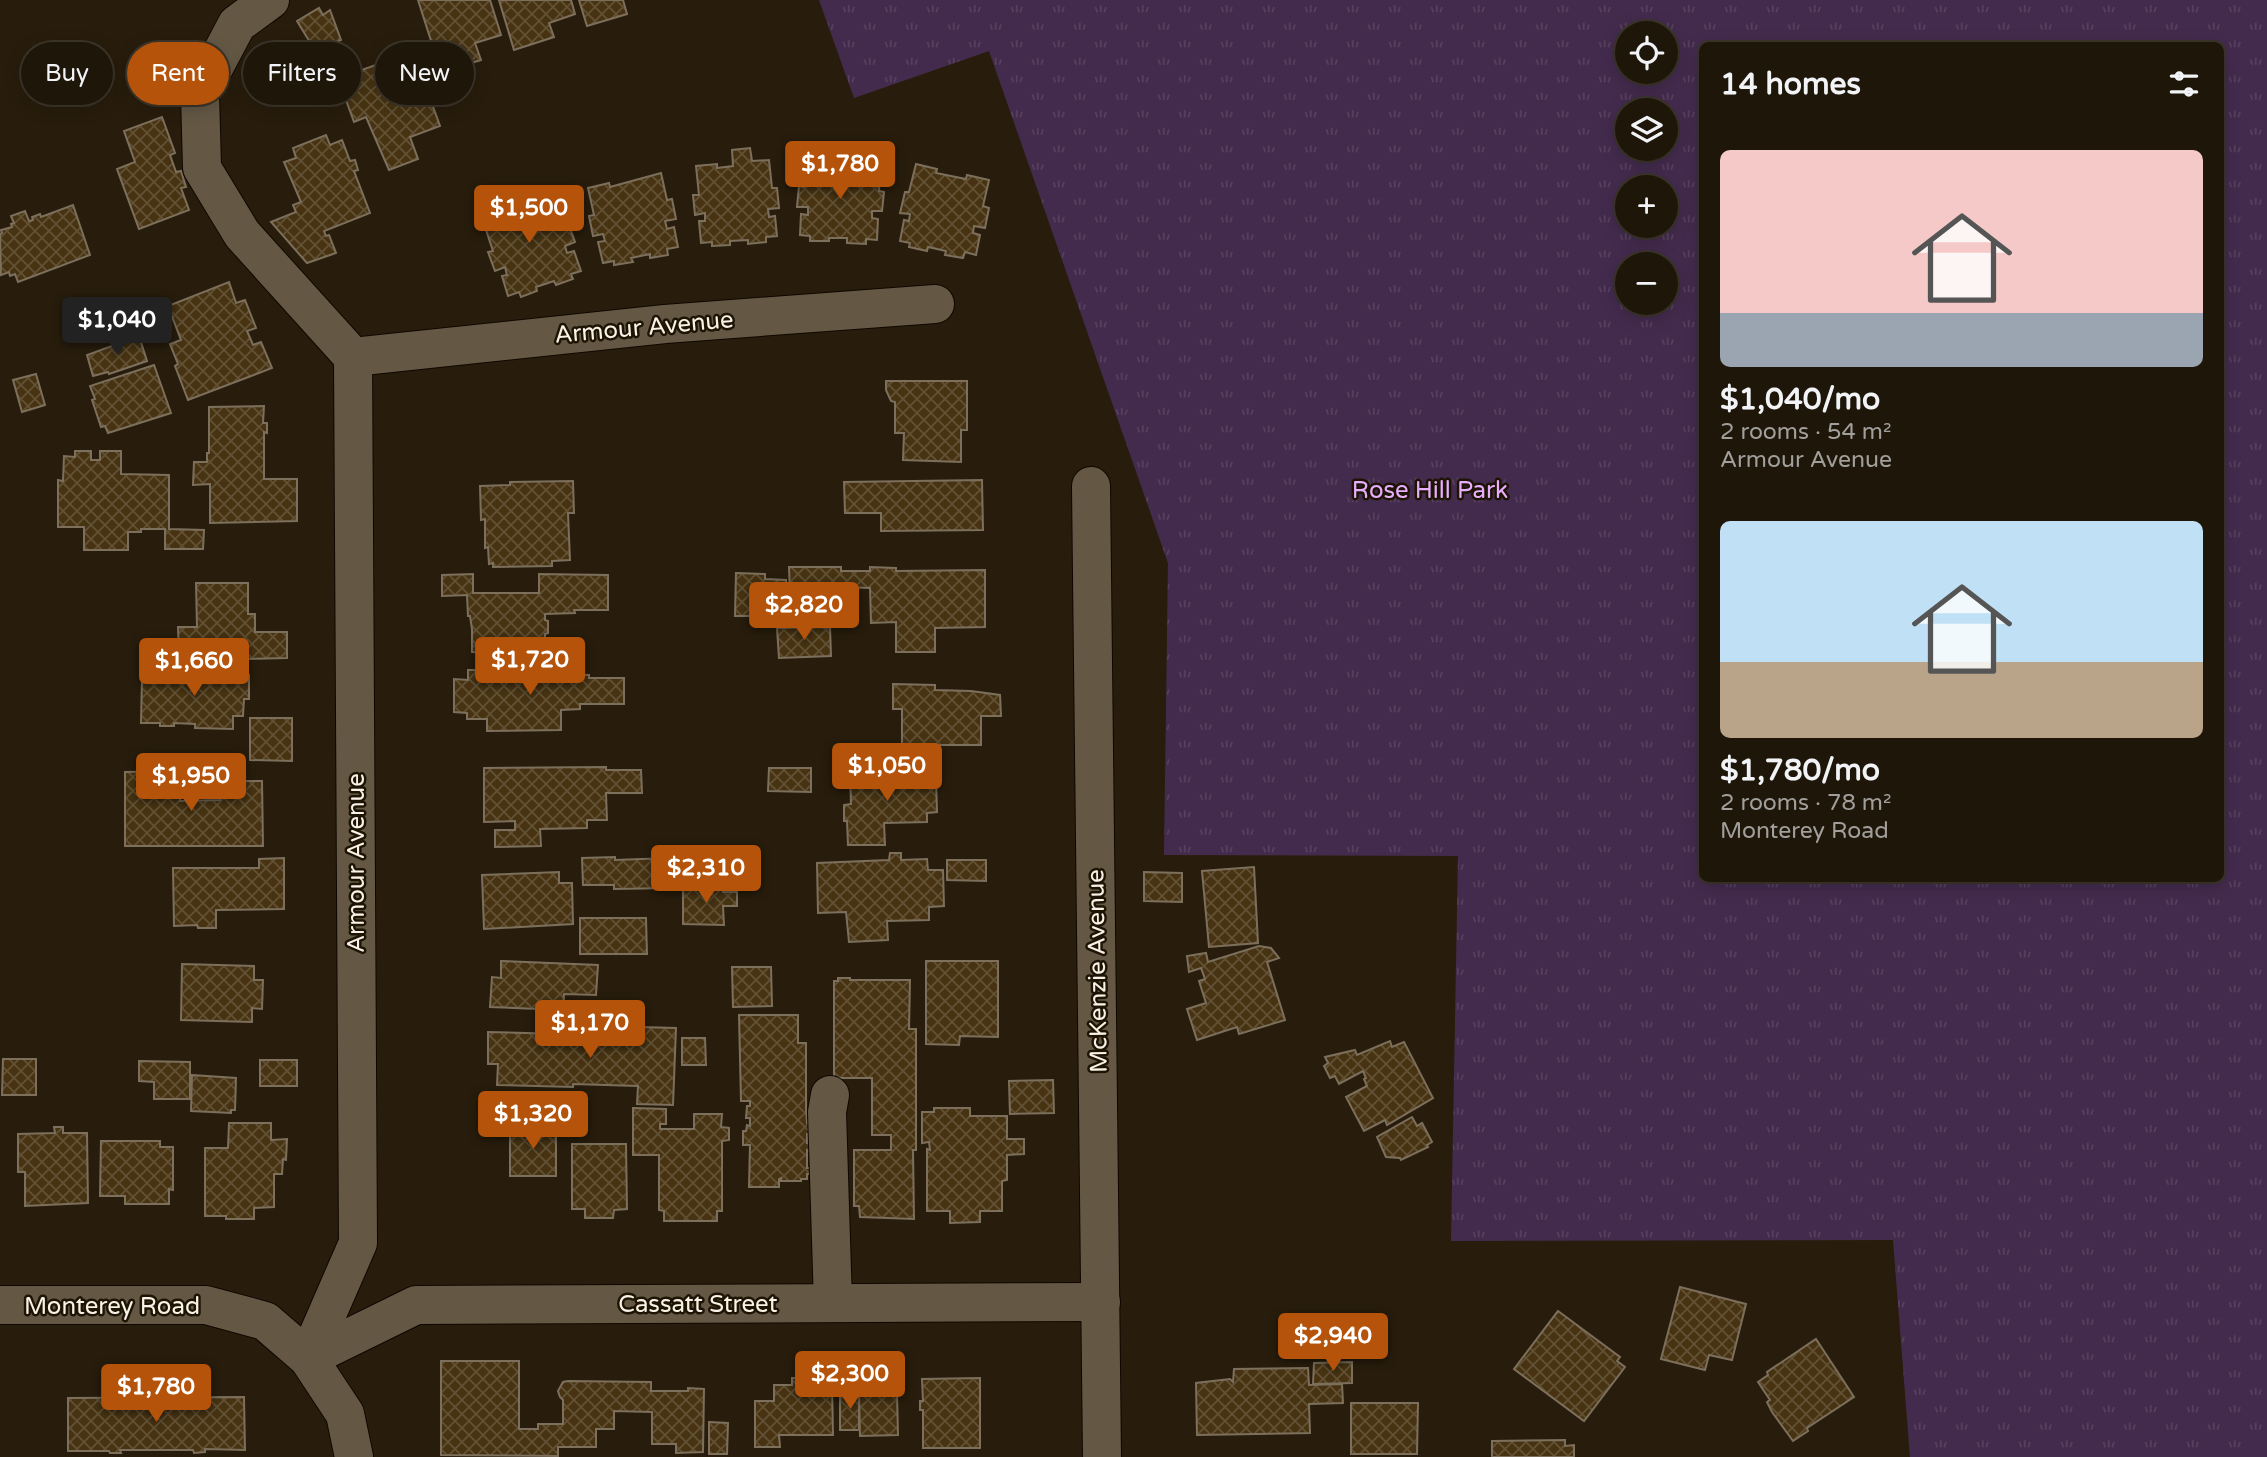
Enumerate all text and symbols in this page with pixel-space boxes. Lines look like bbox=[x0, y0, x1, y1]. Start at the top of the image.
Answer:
map controls bbox=[1615, 21, 1678, 315]
button: locate bbox=[1615, 21, 1678, 84]
chip: Buy bbox=[21, 42, 113, 105]
chip: Rent bbox=[127, 42, 229, 105]
chip: Filters bbox=[243, 42, 361, 105]
chip: New bbox=[375, 42, 474, 105]
icon: filters bbox=[2165, 65, 2203, 103]
text: 14 homes bbox=[1720, 66, 1861, 103]
button: layers bbox=[1615, 98, 1678, 161]
pin: $1,780 bbox=[783, 142, 897, 201]
text: $1,780 bbox=[801, 150, 879, 178]
button: + bbox=[1615, 175, 1678, 238]
pin: $1,500 bbox=[472, 186, 586, 245]
text: $1,500 bbox=[490, 194, 568, 222]
icon: home bbox=[1899, 195, 2025, 321]
button: − bbox=[1615, 252, 1678, 315]
pin: $1,040 bbox=[60, 298, 174, 357]
street label: Armour Avenue bbox=[553, 305, 735, 350]
text: $1,040 bbox=[78, 306, 156, 334]
text: $1,040/mo bbox=[1720, 381, 1880, 418]
text: 2 rooms · 54 m² bbox=[1720, 418, 1891, 446]
text: Armour Avenue bbox=[1720, 446, 1892, 474]
park label: Rose Hill Park bbox=[1352, 476, 1508, 505]
icon: home bbox=[1899, 566, 2025, 692]
pin: $2,820 bbox=[747, 582, 861, 642]
text: $2,820 bbox=[765, 591, 843, 619]
pin: $1,660 bbox=[137, 638, 251, 698]
pin: $1,720 bbox=[473, 638, 587, 697]
text: $1,720 bbox=[491, 646, 569, 674]
text: $1,660 bbox=[155, 647, 233, 675]
pin: $1,050 bbox=[830, 744, 944, 803]
text: $1,050 bbox=[848, 752, 926, 780]
text: $1,780/mo bbox=[1720, 752, 1880, 789]
pin: $1,950 bbox=[134, 754, 248, 813]
text: $1,950 bbox=[152, 762, 230, 790]
street label: Armour Avenue bbox=[342, 773, 371, 953]
text: 2 rooms · 78 m² bbox=[1720, 789, 1891, 817]
text: Monterey Road bbox=[1720, 817, 1889, 845]
pin: $2,310 bbox=[649, 846, 763, 905]
text: $2,310 bbox=[667, 854, 745, 882]
street label: McKenzie Avenue bbox=[1081, 869, 1114, 1073]
pin: $1,170 bbox=[533, 1000, 647, 1060]
text: $1,170 bbox=[551, 1009, 629, 1037]
pin: $1,320 bbox=[476, 1092, 590, 1151]
text: $1,320 bbox=[494, 1100, 572, 1128]
street label: Cassatt Street bbox=[618, 1290, 778, 1319]
street label: Monterey Road bbox=[24, 1292, 200, 1321]
pin: $2,940 bbox=[1276, 1314, 1390, 1373]
text: $2,940 bbox=[1294, 1322, 1372, 1350]
pin: $2,300 bbox=[793, 1352, 907, 1411]
text: $2,300 bbox=[811, 1360, 889, 1388]
pin: $1,780 bbox=[99, 1364, 213, 1424]
text: $1,780 bbox=[117, 1373, 195, 1401]

